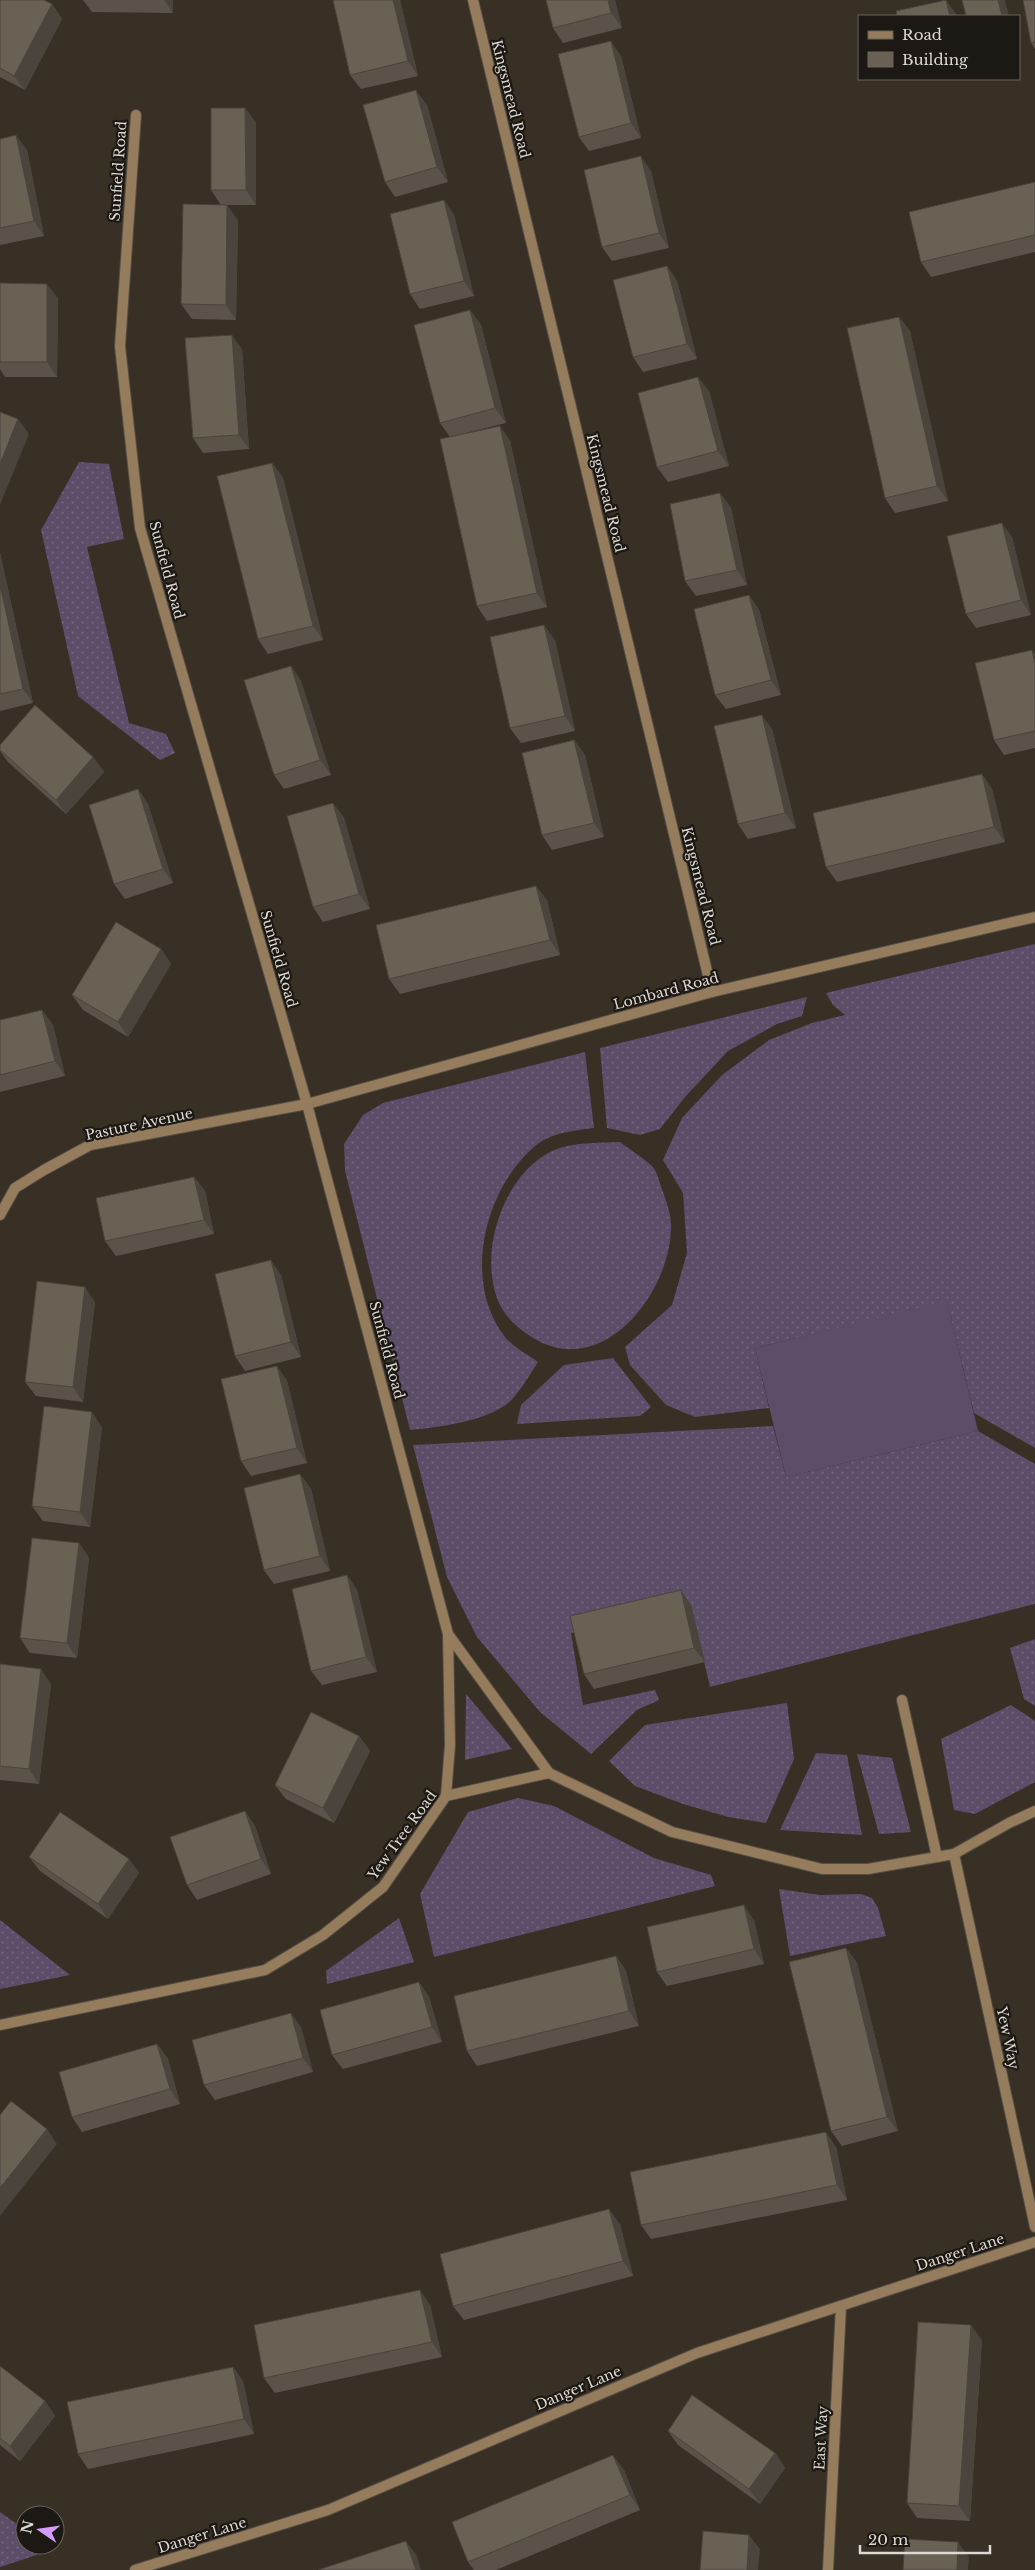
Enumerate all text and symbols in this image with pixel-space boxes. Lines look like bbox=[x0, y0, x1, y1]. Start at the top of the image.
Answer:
legend bbox=[858, 15, 1020, 80]
text: Road bbox=[902, 25, 942, 44]
street label: Kingsmead Road bbox=[488, 38, 535, 161]
text: Building bbox=[902, 50, 969, 69]
street label: Sunfield Road bbox=[106, 120, 131, 222]
street label: Kingsmead Road bbox=[583, 432, 630, 555]
street label: Sunfield Road bbox=[145, 519, 189, 621]
street label: Kingsmead Road bbox=[678, 825, 725, 948]
street label: Sunfield Road bbox=[257, 908, 302, 1010]
street label: Lombard Road bbox=[611, 968, 721, 1014]
street label: Pasture Avenue bbox=[84, 1104, 194, 1144]
street label: Sunfield Road bbox=[365, 1299, 409, 1401]
street label: Yew Tree Road bbox=[363, 1786, 441, 1884]
street label: Yew Way bbox=[992, 2004, 1023, 2071]
street label: Danger Lane bbox=[913, 2229, 1007, 2275]
street label: Danger Lane bbox=[532, 2362, 624, 2414]
street label: East Way bbox=[810, 2405, 832, 2471]
north arrow bbox=[15, 2505, 65, 2555]
street label: Danger Lane bbox=[155, 2513, 249, 2557]
text: N bbox=[17, 2519, 38, 2536]
scale bar bbox=[860, 2522, 990, 2554]
text: 20 m bbox=[868, 2530, 908, 2549]

